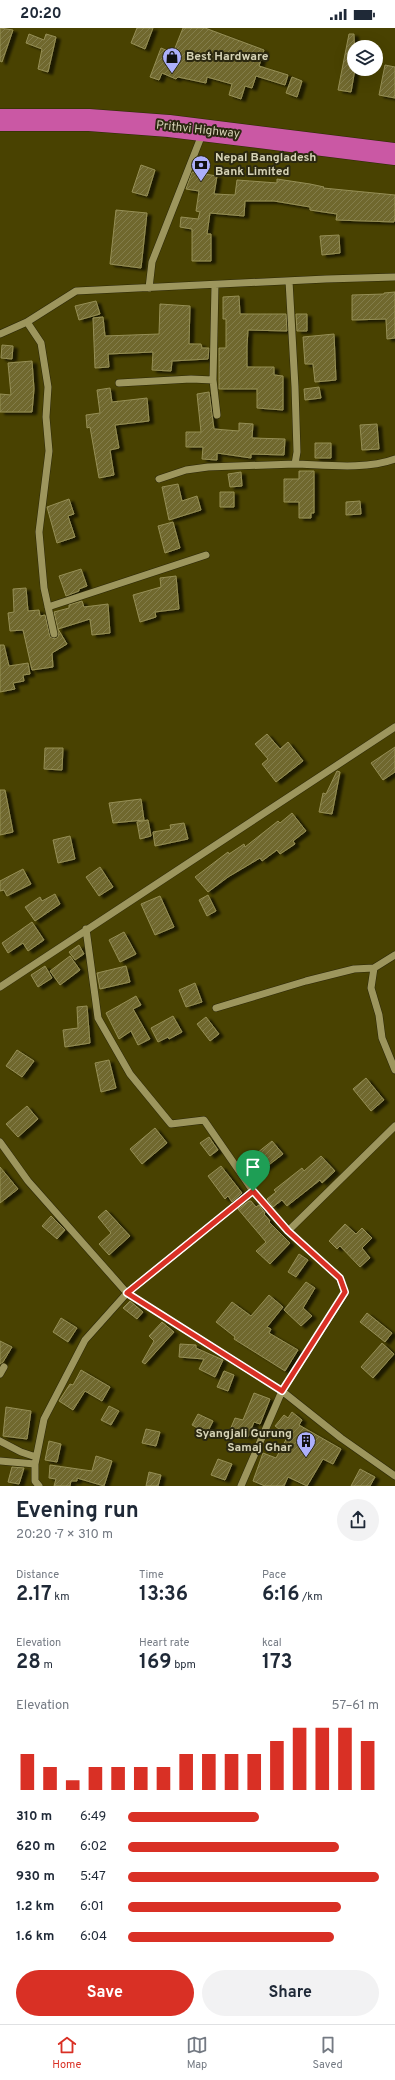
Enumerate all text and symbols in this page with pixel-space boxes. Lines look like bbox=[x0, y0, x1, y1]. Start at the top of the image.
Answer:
text: 20:20 bbox=[20, 5, 62, 24]
map controls bbox=[347, 40, 383, 76]
button: layers bbox=[347, 40, 383, 76]
shop icon: Best Hardware bbox=[161, 46, 183, 74]
place label: Best Hardware bbox=[186, 49, 269, 65]
street label: Prithvi Highway bbox=[155, 118, 241, 142]
place label: Nepal Bangladesh Bank Limited bbox=[215, 150, 316, 180]
bank icon: Nepal Bangladesh Bank Limited bbox=[190, 154, 212, 182]
pin bbox=[236, 1150, 270, 1191]
icon: arrive bbox=[242, 1156, 264, 1178]
place label: Syangjali Gurung Samaj Ghar bbox=[196, 1426, 292, 1456]
building icon: Syangjali Gurung Samaj Ghar bbox=[295, 1430, 317, 1458]
text: Evening run bbox=[16, 1498, 139, 1525]
button: share bbox=[337, 1499, 379, 1541]
text: 20:20 · 7 × 310 m bbox=[16, 1527, 113, 1543]
text: Distance bbox=[16, 1568, 59, 1582]
text: Time bbox=[139, 1568, 164, 1582]
text: Pace bbox=[262, 1568, 286, 1582]
text: 2.17 bbox=[16, 1582, 52, 1608]
text: 13:36 bbox=[139, 1582, 188, 1608]
text: 6:16 bbox=[262, 1582, 299, 1608]
text: km bbox=[52, 1590, 70, 1604]
text: /km bbox=[299, 1590, 323, 1604]
text: Elevation bbox=[16, 1636, 61, 1650]
text: Heart rate bbox=[139, 1636, 189, 1650]
text: kcal bbox=[262, 1636, 282, 1650]
text: 28 bbox=[16, 1650, 41, 1676]
text: 169 bbox=[139, 1650, 172, 1676]
text: 173 bbox=[262, 1650, 292, 1676]
text: m bbox=[41, 1658, 53, 1672]
text: bpm bbox=[172, 1658, 196, 1672]
text: Elevation bbox=[16, 1698, 69, 1714]
text: 57–61 m bbox=[332, 1698, 379, 1714]
text: 310 m bbox=[16, 1809, 52, 1825]
text: 6:49 bbox=[80, 1809, 106, 1825]
text: 620 m bbox=[16, 1839, 55, 1855]
text: 6:02 bbox=[80, 1839, 107, 1855]
text: 930 m bbox=[16, 1869, 55, 1885]
text: 5:47 bbox=[80, 1869, 106, 1885]
text: 1.2 km bbox=[16, 1899, 54, 1915]
text: 6:01 bbox=[80, 1899, 104, 1915]
text: 1.6 km bbox=[16, 1929, 54, 1945]
text: 6:04 bbox=[80, 1929, 107, 1945]
button: Save bbox=[16, 1970, 194, 2016]
button: Share bbox=[202, 1970, 379, 2016]
tab: Home bbox=[52, 2034, 81, 2072]
tab: Map bbox=[186, 2034, 208, 2072]
tab: Saved bbox=[313, 2034, 343, 2072]

